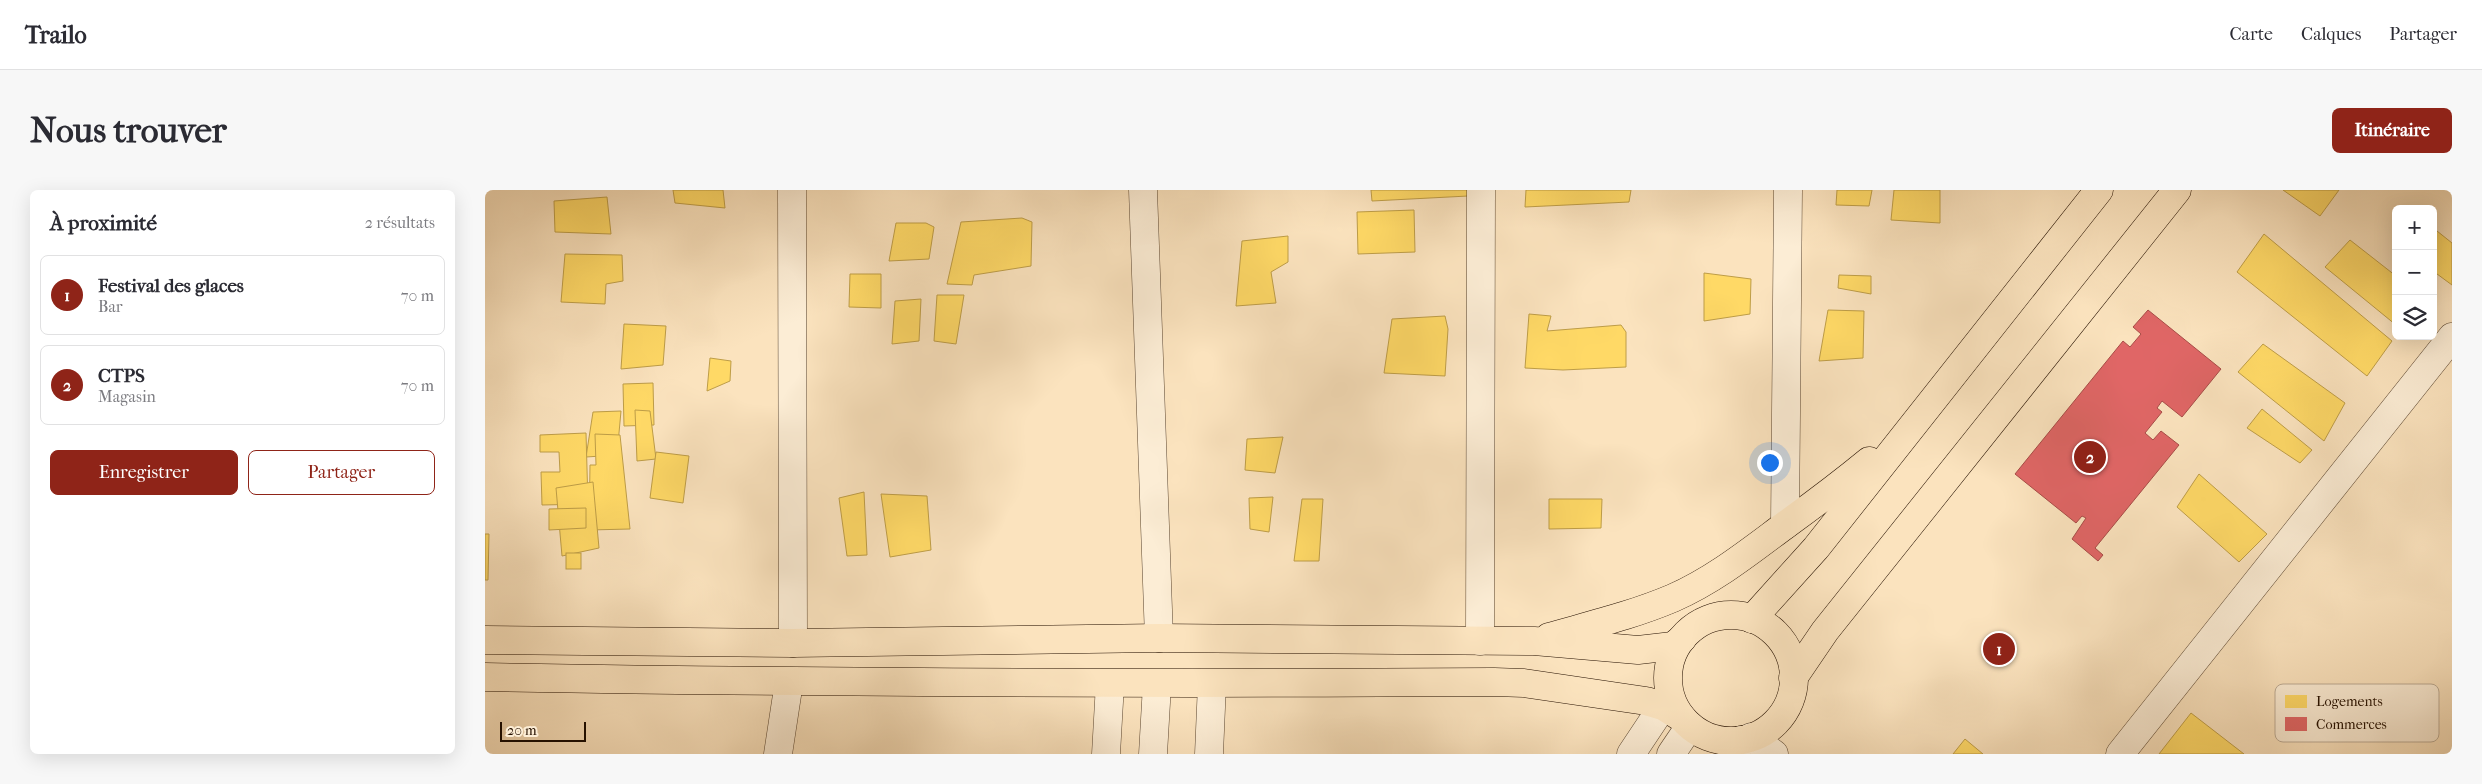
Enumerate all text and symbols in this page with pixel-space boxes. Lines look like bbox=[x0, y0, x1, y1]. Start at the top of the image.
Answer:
text: Trailo bbox=[25, 21, 87, 49]
text: Carte bbox=[2230, 24, 2273, 45]
text: Calques bbox=[2301, 24, 2361, 45]
text: Partager bbox=[2389, 24, 2457, 45]
button: Itinéraire bbox=[2332, 108, 2452, 153]
text: Nous trouver bbox=[30, 110, 227, 151]
map controls bbox=[2392, 205, 2437, 340]
button: + bbox=[2392, 205, 2437, 250]
text: À proximité bbox=[50, 211, 157, 235]
text: 2 résultats bbox=[365, 213, 435, 232]
button: − bbox=[2392, 250, 2437, 295]
text: Festival des glaces bbox=[98, 275, 244, 297]
text: 1 bbox=[64, 286, 70, 305]
text: 70 m bbox=[401, 286, 434, 305]
button: layers bbox=[2392, 295, 2437, 340]
text: Bar bbox=[98, 297, 123, 316]
text: CTPS bbox=[98, 365, 145, 387]
text: 2 bbox=[63, 376, 71, 395]
text: 70 m bbox=[401, 376, 434, 395]
text: Magasin bbox=[98, 387, 156, 406]
pin: 2 bbox=[2074, 438, 2106, 476]
button: Enregistrer bbox=[50, 450, 238, 495]
button: Partager bbox=[248, 450, 435, 495]
your location bbox=[1757, 450, 1783, 476]
pin: 1 bbox=[1983, 630, 2015, 668]
legend bbox=[2275, 684, 2439, 742]
text: Logements bbox=[2316, 693, 2383, 710]
text: Commerces bbox=[2316, 716, 2387, 733]
scale bar bbox=[500, 719, 586, 742]
text: 20 m bbox=[507, 722, 537, 739]

